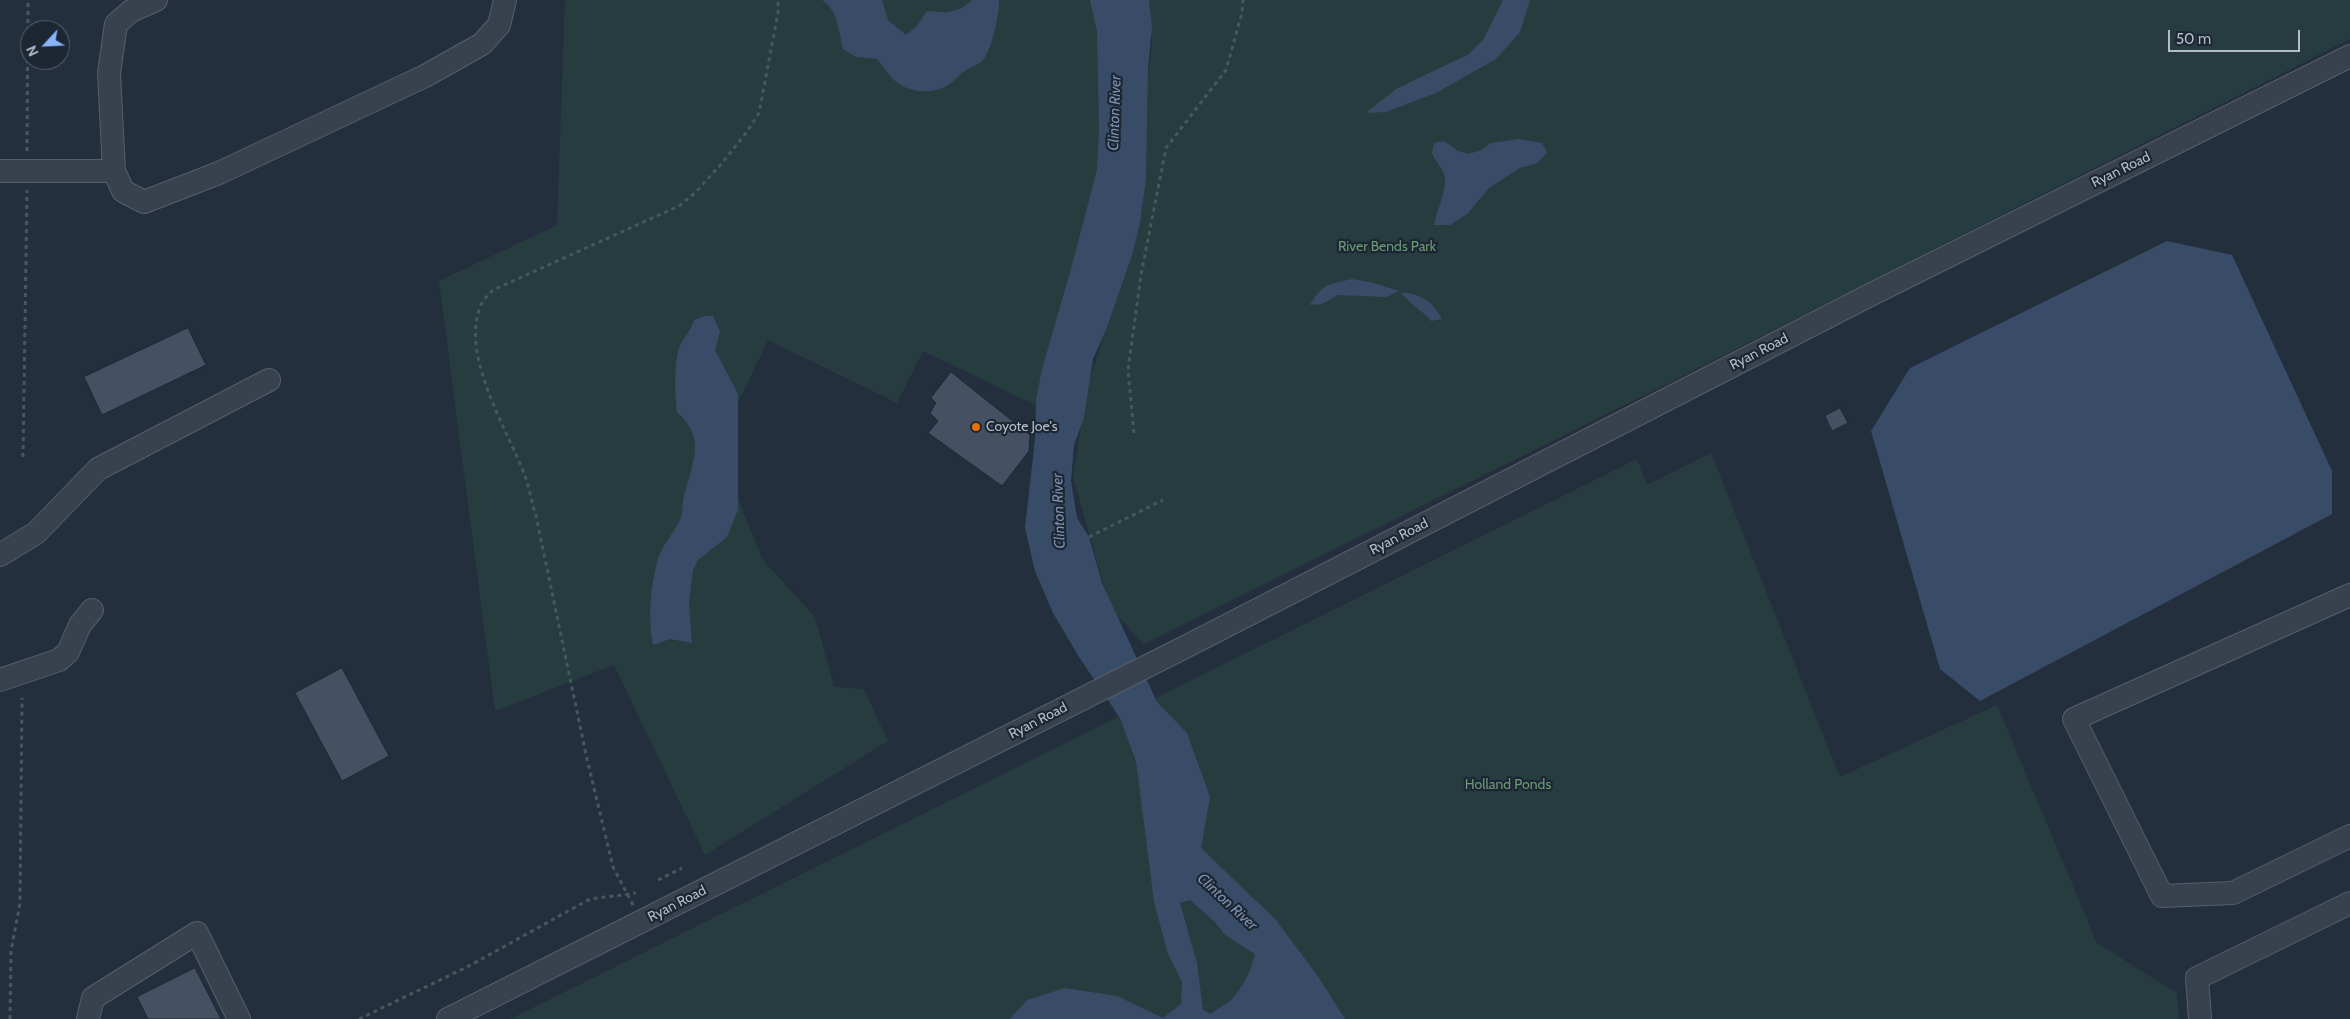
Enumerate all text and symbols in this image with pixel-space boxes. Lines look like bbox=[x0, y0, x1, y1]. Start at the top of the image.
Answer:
north arrow bbox=[20, 20, 70, 70]
scale bar bbox=[2170, 20, 2302, 52]
text: 50 m bbox=[2176, 30, 2211, 48]
text: N bbox=[22, 43, 43, 59]
water label: Clinton River bbox=[1105, 75, 1125, 151]
street label: Ryan Road bbox=[2089, 149, 2153, 191]
park label: River Bends Park bbox=[1338, 239, 1436, 255]
street label: Ryan Road bbox=[1727, 330, 1791, 374]
place label: Coyote Joe's bbox=[986, 419, 1058, 435]
marker: Coyote Joe's bbox=[970, 421, 982, 433]
water label: Clinton River bbox=[1049, 473, 1069, 549]
street label: Ryan Road bbox=[1367, 515, 1431, 559]
street label: Ryan Road bbox=[1006, 699, 1070, 743]
park label: Holland Ponds bbox=[1465, 777, 1551, 793]
water label: Clinton River bbox=[1193, 870, 1261, 934]
street label: Ryan Road bbox=[645, 882, 709, 926]

